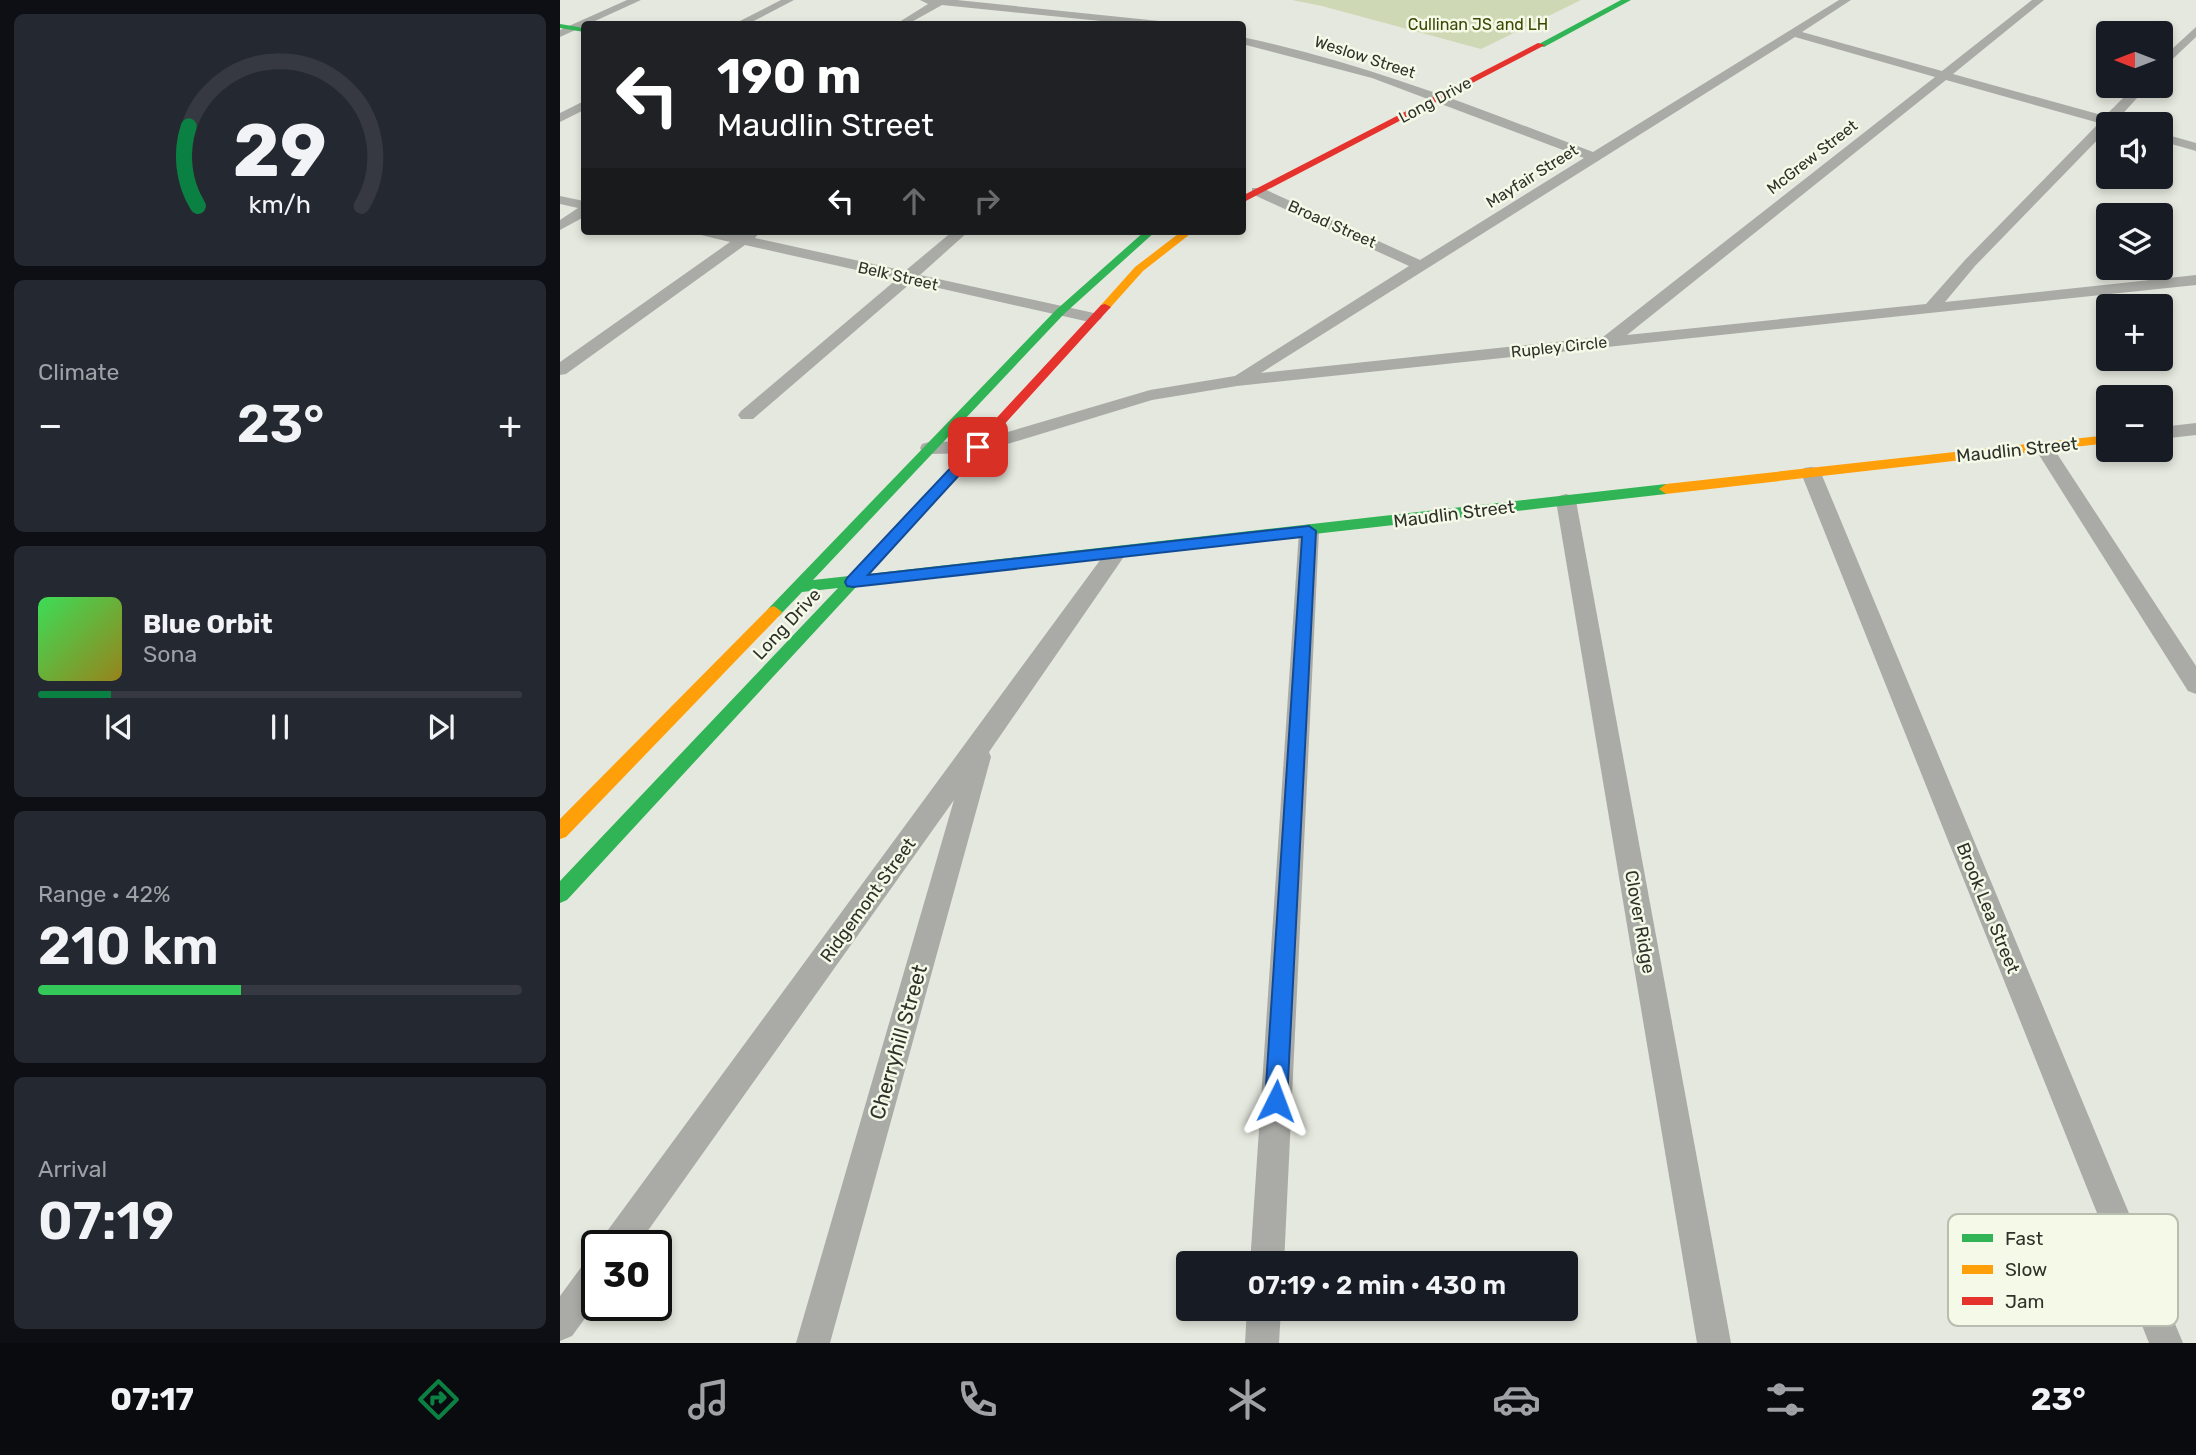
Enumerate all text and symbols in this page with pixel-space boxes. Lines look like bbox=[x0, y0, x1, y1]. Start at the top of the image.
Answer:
park label: Cullinan JS and LH bbox=[1408, 15, 1548, 34]
north arrow bbox=[2096, 21, 2174, 98]
map controls bbox=[2096, 21, 2173, 462]
street label: Weslow Street bbox=[1312, 32, 1418, 82]
text: 190 m bbox=[717, 47, 861, 105]
icon: left bbox=[602, 49, 693, 140]
street label: Long Drive bbox=[1395, 73, 1475, 127]
text: Maudlin Street bbox=[717, 106, 934, 144]
text: 29 bbox=[233, 108, 327, 194]
button: sound bbox=[2096, 112, 2173, 189]
street label: McGrew Street bbox=[1763, 116, 1861, 198]
street label: Mayfair Street bbox=[1483, 140, 1581, 212]
icon: left bbox=[822, 182, 860, 220]
icon: ahead bbox=[895, 182, 933, 220]
icon: right bbox=[968, 182, 1006, 220]
text: km/h bbox=[249, 190, 311, 219]
street label: Broad Street bbox=[1285, 196, 1379, 252]
button: layers bbox=[2096, 203, 2173, 280]
street label: Belk Street bbox=[856, 258, 940, 294]
button: + bbox=[2096, 294, 2173, 371]
street label: Rupley Circle bbox=[1510, 332, 1608, 361]
text: Climate bbox=[38, 358, 119, 386]
button: − bbox=[2096, 385, 2173, 462]
text: 23° bbox=[237, 393, 324, 455]
text: − bbox=[38, 402, 63, 448]
text: + bbox=[498, 402, 522, 448]
pin bbox=[948, 417, 1008, 477]
icon: arrive bbox=[959, 428, 997, 466]
street label: Maudlin Street bbox=[1955, 433, 2079, 467]
street label: Maudlin Street bbox=[1392, 496, 1516, 532]
street label: Long Drive bbox=[748, 584, 826, 664]
text: Blue Orbit bbox=[143, 609, 273, 640]
text: Sona bbox=[143, 640, 197, 668]
icon: previous bbox=[100, 708, 138, 746]
icon: pause bbox=[261, 708, 299, 746]
icon: next bbox=[422, 708, 460, 746]
street label: Ridgemont Street bbox=[816, 834, 920, 966]
street label: Brook Lea Street bbox=[1952, 839, 2024, 977]
street label: Clover Ridge bbox=[1620, 869, 1660, 975]
text: Range · 42% bbox=[38, 880, 170, 908]
text: 210 km bbox=[38, 915, 219, 977]
street label: Cherryhill Street bbox=[864, 962, 932, 1122]
position arrow bbox=[1239, 1064, 1313, 1138]
text: Arrival bbox=[38, 1155, 107, 1183]
text: 07:19 bbox=[38, 1190, 174, 1252]
legend bbox=[1948, 1214, 2178, 1326]
text: Fast bbox=[2005, 1227, 2044, 1250]
speed limit sign: 30 bbox=[581, 1230, 672, 1321]
text: Slow bbox=[2005, 1258, 2047, 1281]
text: 07:19 · 2 min · 430 m bbox=[1248, 1270, 1506, 1301]
text: Jam bbox=[2005, 1290, 2044, 1313]
icon: directions bbox=[414, 1375, 463, 1424]
icon: music bbox=[684, 1375, 733, 1424]
icon: phone bbox=[953, 1375, 1002, 1424]
icon: climate bbox=[1223, 1375, 1272, 1424]
icon: car bbox=[1492, 1375, 1541, 1424]
icon: filters bbox=[1761, 1375, 1810, 1424]
text: 07:17 bbox=[110, 1380, 194, 1418]
text: 23° bbox=[2031, 1380, 2086, 1418]

